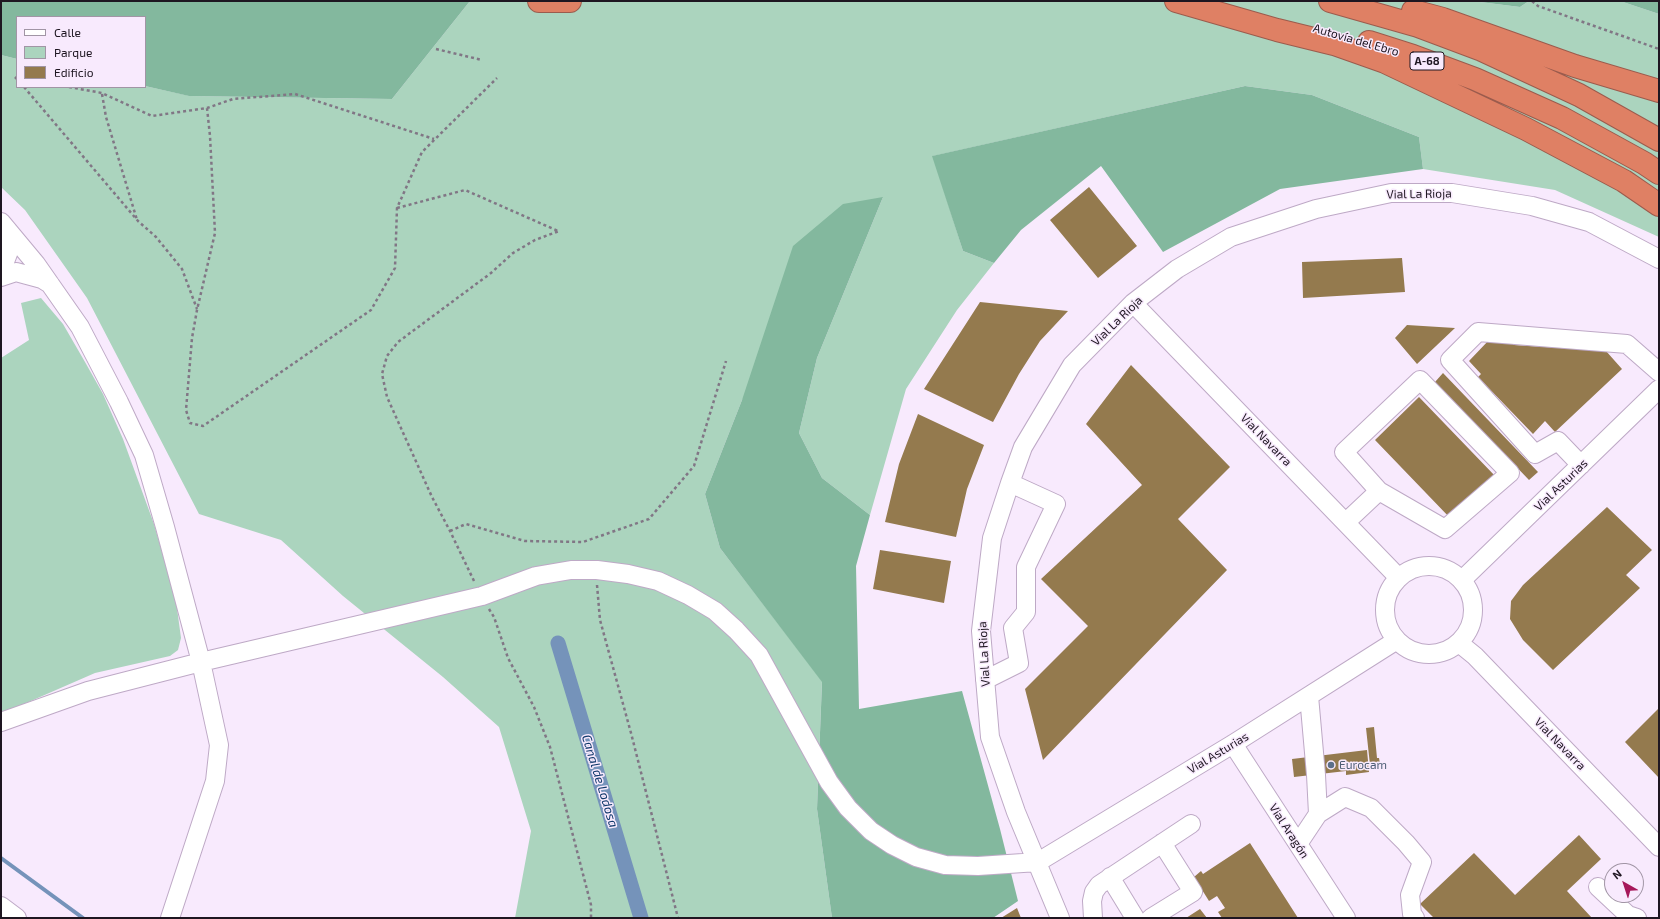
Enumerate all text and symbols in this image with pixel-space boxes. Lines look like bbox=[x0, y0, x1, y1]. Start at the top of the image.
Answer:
legend bbox=[16, 16, 146, 88]
street label: Autovía del Ebro bbox=[1311, 21, 1401, 59]
text: Calle bbox=[54, 25, 81, 39]
text: Parque bbox=[54, 45, 92, 59]
road number: A-68 bbox=[1410, 52, 1444, 70]
text: Edificio bbox=[54, 65, 94, 79]
street label: Vial La Rioja bbox=[1386, 186, 1452, 202]
street label: Vial La Rioja bbox=[1088, 293, 1146, 349]
street label: Vial Navarra bbox=[1237, 411, 1295, 469]
street label: Vial Asturias bbox=[1531, 456, 1591, 514]
street label: Vial La Rioja bbox=[975, 621, 993, 687]
street label: Vial Navarra bbox=[1531, 715, 1589, 773]
street label: Vial Asturias bbox=[1185, 729, 1251, 777]
water label: Canal de Lodosa bbox=[578, 733, 622, 829]
place label: Eurocam bbox=[1339, 758, 1387, 772]
marker: Eurocam bbox=[1326, 760, 1336, 770]
street label: Vial Aragón bbox=[1266, 801, 1312, 861]
north arrow bbox=[1604, 863, 1644, 903]
text: N bbox=[1610, 867, 1624, 882]

